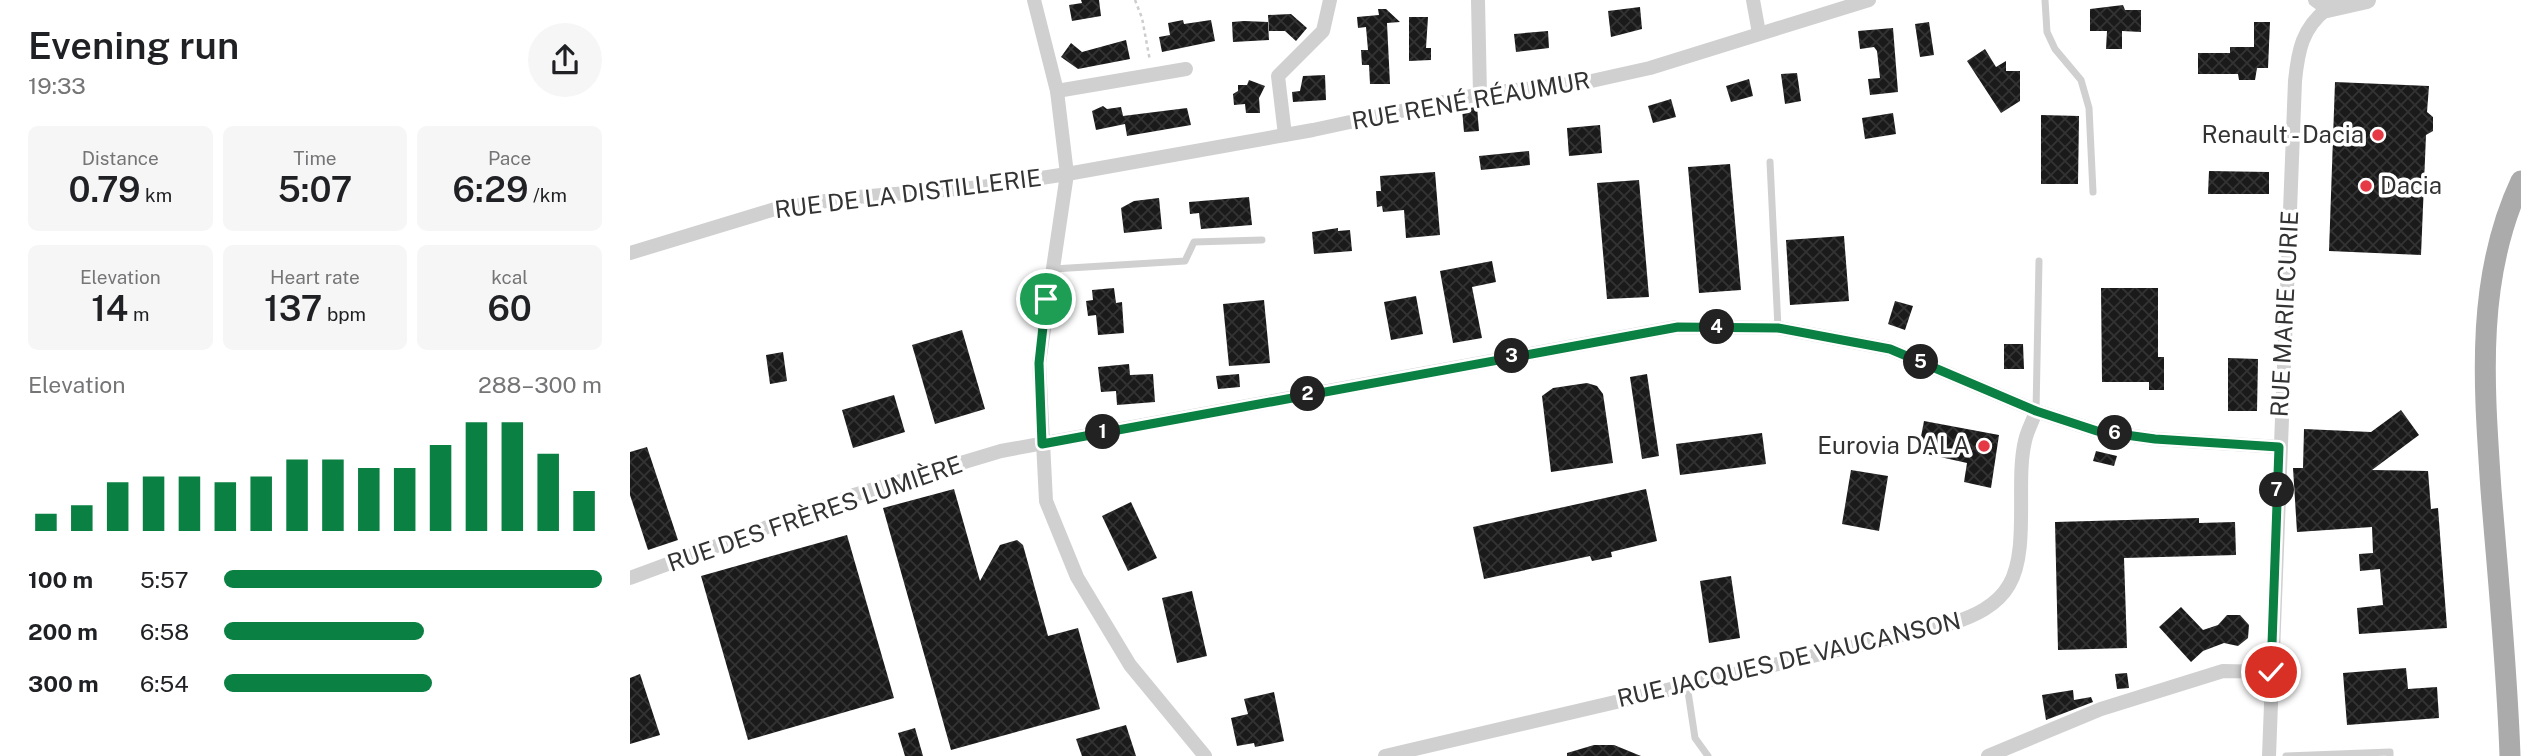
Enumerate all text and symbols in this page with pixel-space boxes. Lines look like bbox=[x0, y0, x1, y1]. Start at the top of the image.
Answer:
text: Evening run bbox=[28, 23, 239, 68]
button: share bbox=[528, 23, 602, 97]
street label: RUE RENÉ RÉAUMUR bbox=[1349, 65, 1592, 135]
text: 19:33 bbox=[28, 72, 86, 99]
place label: Renault - Dacia bbox=[2202, 120, 2364, 148]
marker: Renault - Dacia bbox=[2370, 127, 2386, 143]
text: Distance bbox=[82, 147, 159, 169]
text: Time bbox=[293, 147, 337, 169]
text: Pace bbox=[488, 147, 531, 169]
street label: RUE DE LA DISTILLERIE bbox=[773, 163, 1043, 223]
text: 0.79 bbox=[69, 169, 140, 210]
text: 5:07 bbox=[278, 169, 352, 210]
text: 6:29 bbox=[452, 169, 529, 210]
place label: Dacia bbox=[2380, 171, 2442, 199]
marker: Dacia bbox=[2358, 178, 2374, 194]
text: km bbox=[140, 184, 172, 206]
text: /km bbox=[529, 184, 567, 206]
street label: RUE MARIE CURIE bbox=[2265, 210, 2303, 418]
text: Elevation bbox=[80, 266, 161, 288]
text: Heart rate bbox=[270, 266, 360, 288]
text: kcal bbox=[491, 266, 528, 288]
pin bbox=[1016, 269, 1076, 329]
icon: arrive bbox=[1027, 280, 1065, 318]
text: 14 bbox=[91, 288, 128, 329]
text: 137 bbox=[264, 288, 322, 329]
text: 60 bbox=[487, 288, 532, 329]
text: m bbox=[128, 303, 149, 325]
text: bpm bbox=[322, 303, 366, 325]
pin: 4 bbox=[1700, 310, 1734, 344]
text: 4 bbox=[1710, 315, 1723, 337]
pin: 3 bbox=[1494, 338, 1530, 374]
text: 3 bbox=[1505, 344, 1518, 366]
pin: 5 bbox=[1904, 344, 1938, 380]
text: 5 bbox=[1914, 350, 1927, 372]
text: Elevation bbox=[28, 371, 126, 398]
text: 288–300 m bbox=[478, 371, 602, 398]
pin: 2 bbox=[1290, 376, 1326, 412]
text: 2 bbox=[1301, 382, 1314, 404]
pin: 1 bbox=[1086, 414, 1120, 450]
pin: 6 bbox=[2098, 416, 2132, 450]
text: 1 bbox=[1098, 420, 1107, 442]
text: 6 bbox=[2108, 421, 2121, 443]
place label: Eurovia DALA bbox=[1817, 431, 1970, 459]
marker: Eurovia DALA bbox=[1976, 438, 1992, 454]
street label: RUE DES FRÈRES LUMIÈRE bbox=[664, 449, 966, 577]
pin: 7 bbox=[2260, 472, 2294, 508]
text: 7 bbox=[2271, 478, 2282, 500]
text: 100 m bbox=[28, 566, 93, 593]
text: 5:57 bbox=[140, 566, 188, 593]
street label: RUE JACQUES DE VAUCANSON bbox=[1614, 606, 1963, 712]
text: 200 m bbox=[28, 618, 98, 645]
text: 6:58 bbox=[140, 618, 189, 645]
pin bbox=[2241, 642, 2301, 702]
icon: check bbox=[2252, 653, 2290, 691]
text: 300 m bbox=[28, 670, 99, 697]
text: 6:54 bbox=[140, 670, 189, 697]

